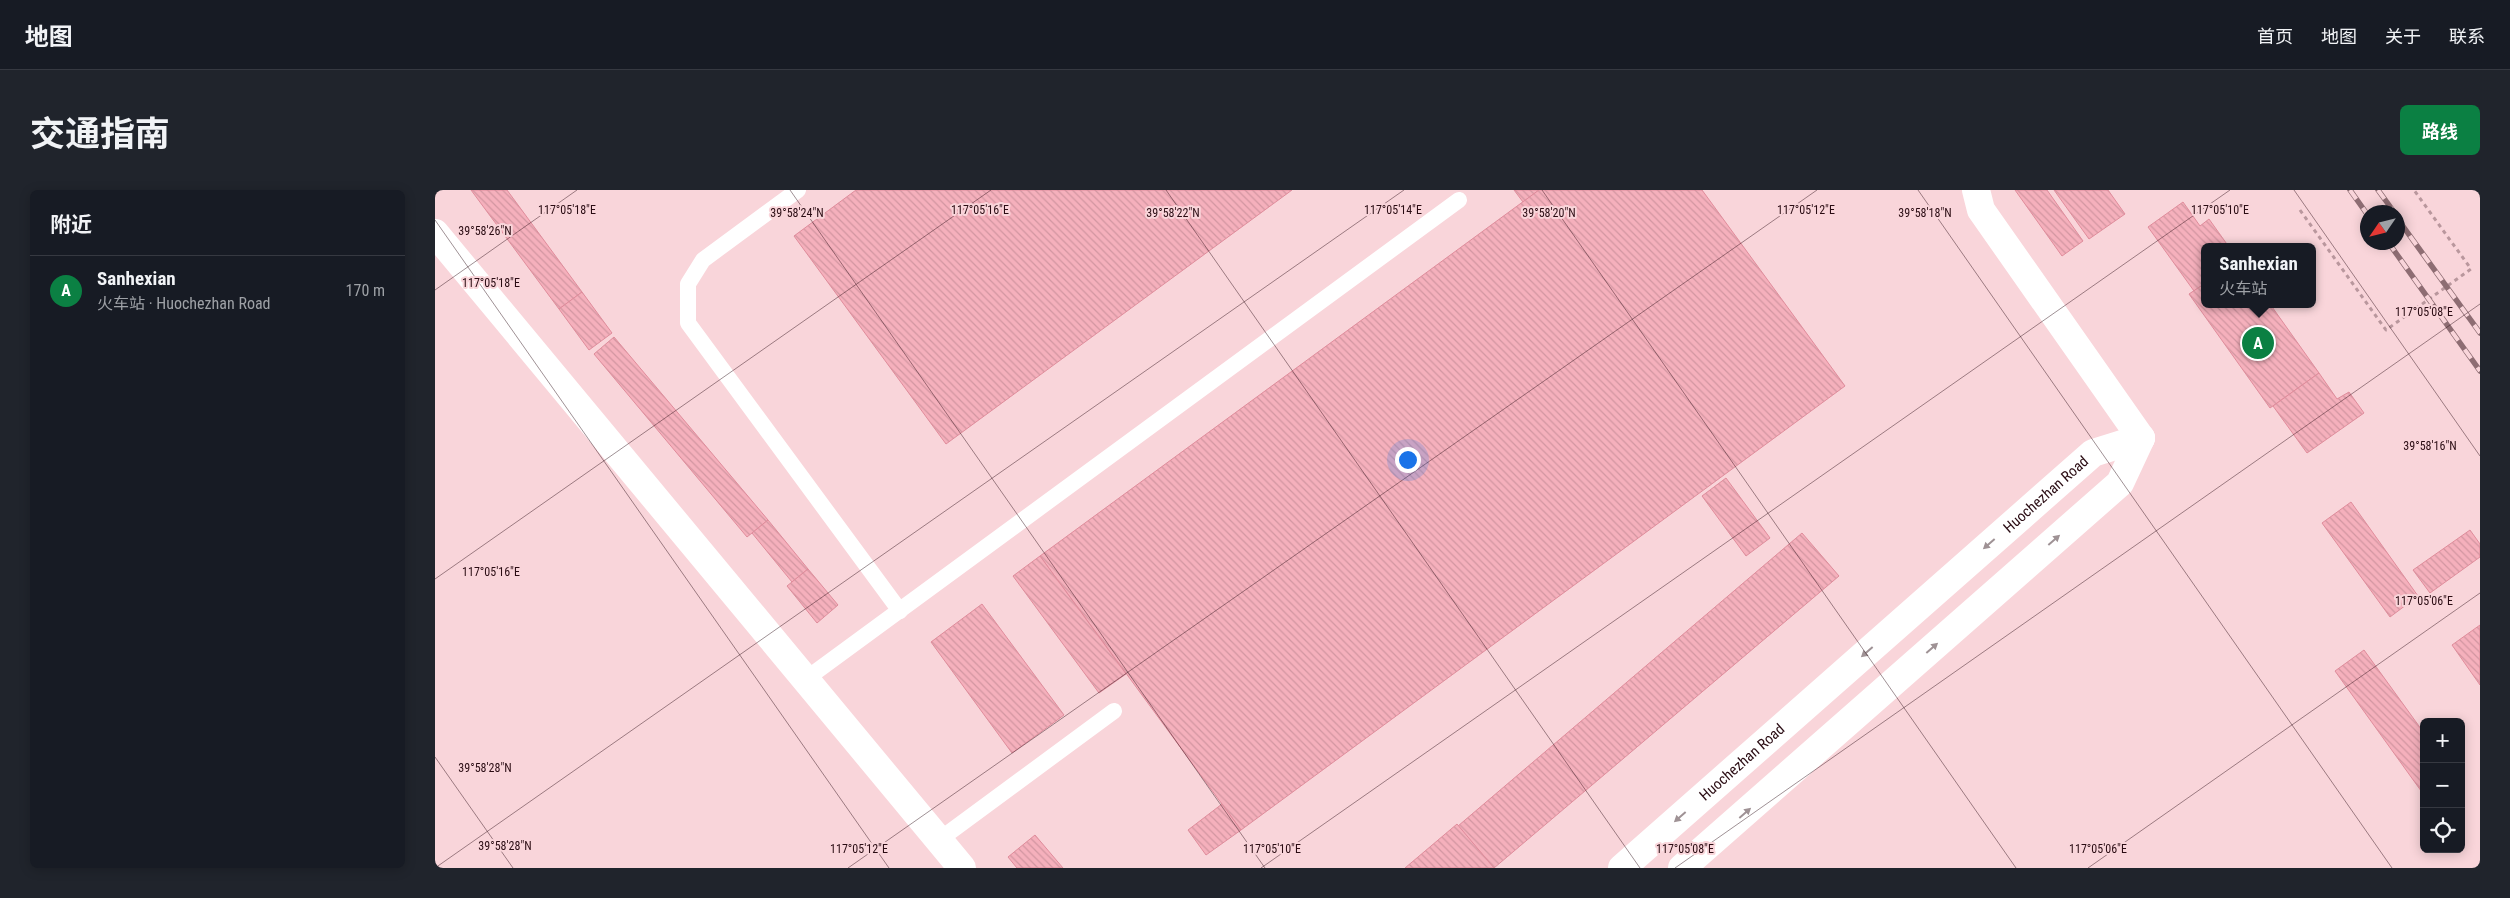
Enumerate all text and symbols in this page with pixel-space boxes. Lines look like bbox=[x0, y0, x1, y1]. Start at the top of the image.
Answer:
text: 地图 bbox=[25, 23, 73, 51]
text: 首页 bbox=[2257, 26, 2293, 47]
text: 地图 bbox=[2321, 26, 2357, 47]
text: 关于 bbox=[2385, 26, 2421, 47]
text: 联系 bbox=[2449, 26, 2485, 47]
button: 路线 bbox=[2400, 105, 2480, 155]
text: 交通指南 bbox=[30, 114, 170, 155]
text: 117°05'18"E bbox=[538, 203, 596, 217]
text: 117°05'16"E bbox=[951, 203, 1009, 217]
text: 117°05'14"E bbox=[1364, 203, 1422, 217]
text: 117°05'12"E bbox=[1777, 203, 1835, 217]
text: 117°05'10"E bbox=[2191, 203, 2249, 217]
north arrow bbox=[2360, 205, 2405, 250]
text: 39°58'24"N bbox=[770, 206, 824, 220]
text: 39°58'22"N bbox=[1146, 206, 1200, 220]
text: 39°58'20"N bbox=[1522, 206, 1576, 220]
text: 39°58'18"N bbox=[1898, 206, 1952, 220]
text: 附近 bbox=[50, 213, 92, 237]
text: 39°58'26"N bbox=[458, 224, 512, 238]
popup bbox=[2201, 243, 2316, 308]
text: Sanhexian bbox=[2219, 252, 2298, 275]
text: Sanhexian bbox=[97, 267, 176, 290]
text: 117°05'18"E bbox=[462, 276, 520, 290]
text: 火车站 bbox=[2219, 279, 2267, 298]
text: A bbox=[61, 281, 71, 300]
text: 170 m bbox=[346, 281, 385, 300]
text: 火车站 · Huochezhan Road bbox=[97, 294, 271, 313]
text: 117°05'08"E bbox=[2395, 305, 2453, 319]
pin: A bbox=[2242, 324, 2274, 362]
text: 39°58'16"N bbox=[2403, 439, 2457, 453]
your location bbox=[1395, 447, 1421, 473]
street label: Huochezhan Road bbox=[2000, 452, 2092, 537]
one-way arrow bbox=[2048, 534, 2060, 546]
one-way arrow bbox=[1983, 539, 1996, 550]
text: 117°05'16"E bbox=[462, 565, 520, 579]
text: 117°05'06"E bbox=[2395, 594, 2453, 608]
one-way arrow bbox=[1926, 642, 1939, 653]
one-way arrow bbox=[1862, 646, 1874, 658]
map controls bbox=[2420, 718, 2465, 853]
button: + bbox=[2420, 718, 2465, 763]
street label: Huochezhan Road bbox=[1696, 720, 1788, 804]
text: 39°58'28"N bbox=[458, 761, 512, 775]
button: − bbox=[2420, 763, 2465, 808]
one-way arrow bbox=[1738, 807, 1751, 818]
button: locate bbox=[2420, 808, 2465, 853]
one-way arrow bbox=[1674, 811, 1686, 823]
text: 39°58'28"N bbox=[478, 839, 532, 853]
text: 117°05'12"E bbox=[830, 842, 888, 856]
text: 117°05'10"E bbox=[1243, 842, 1301, 856]
text: 117°05'08"E bbox=[1656, 842, 1714, 856]
text: 117°05'06"E bbox=[2069, 842, 2127, 856]

